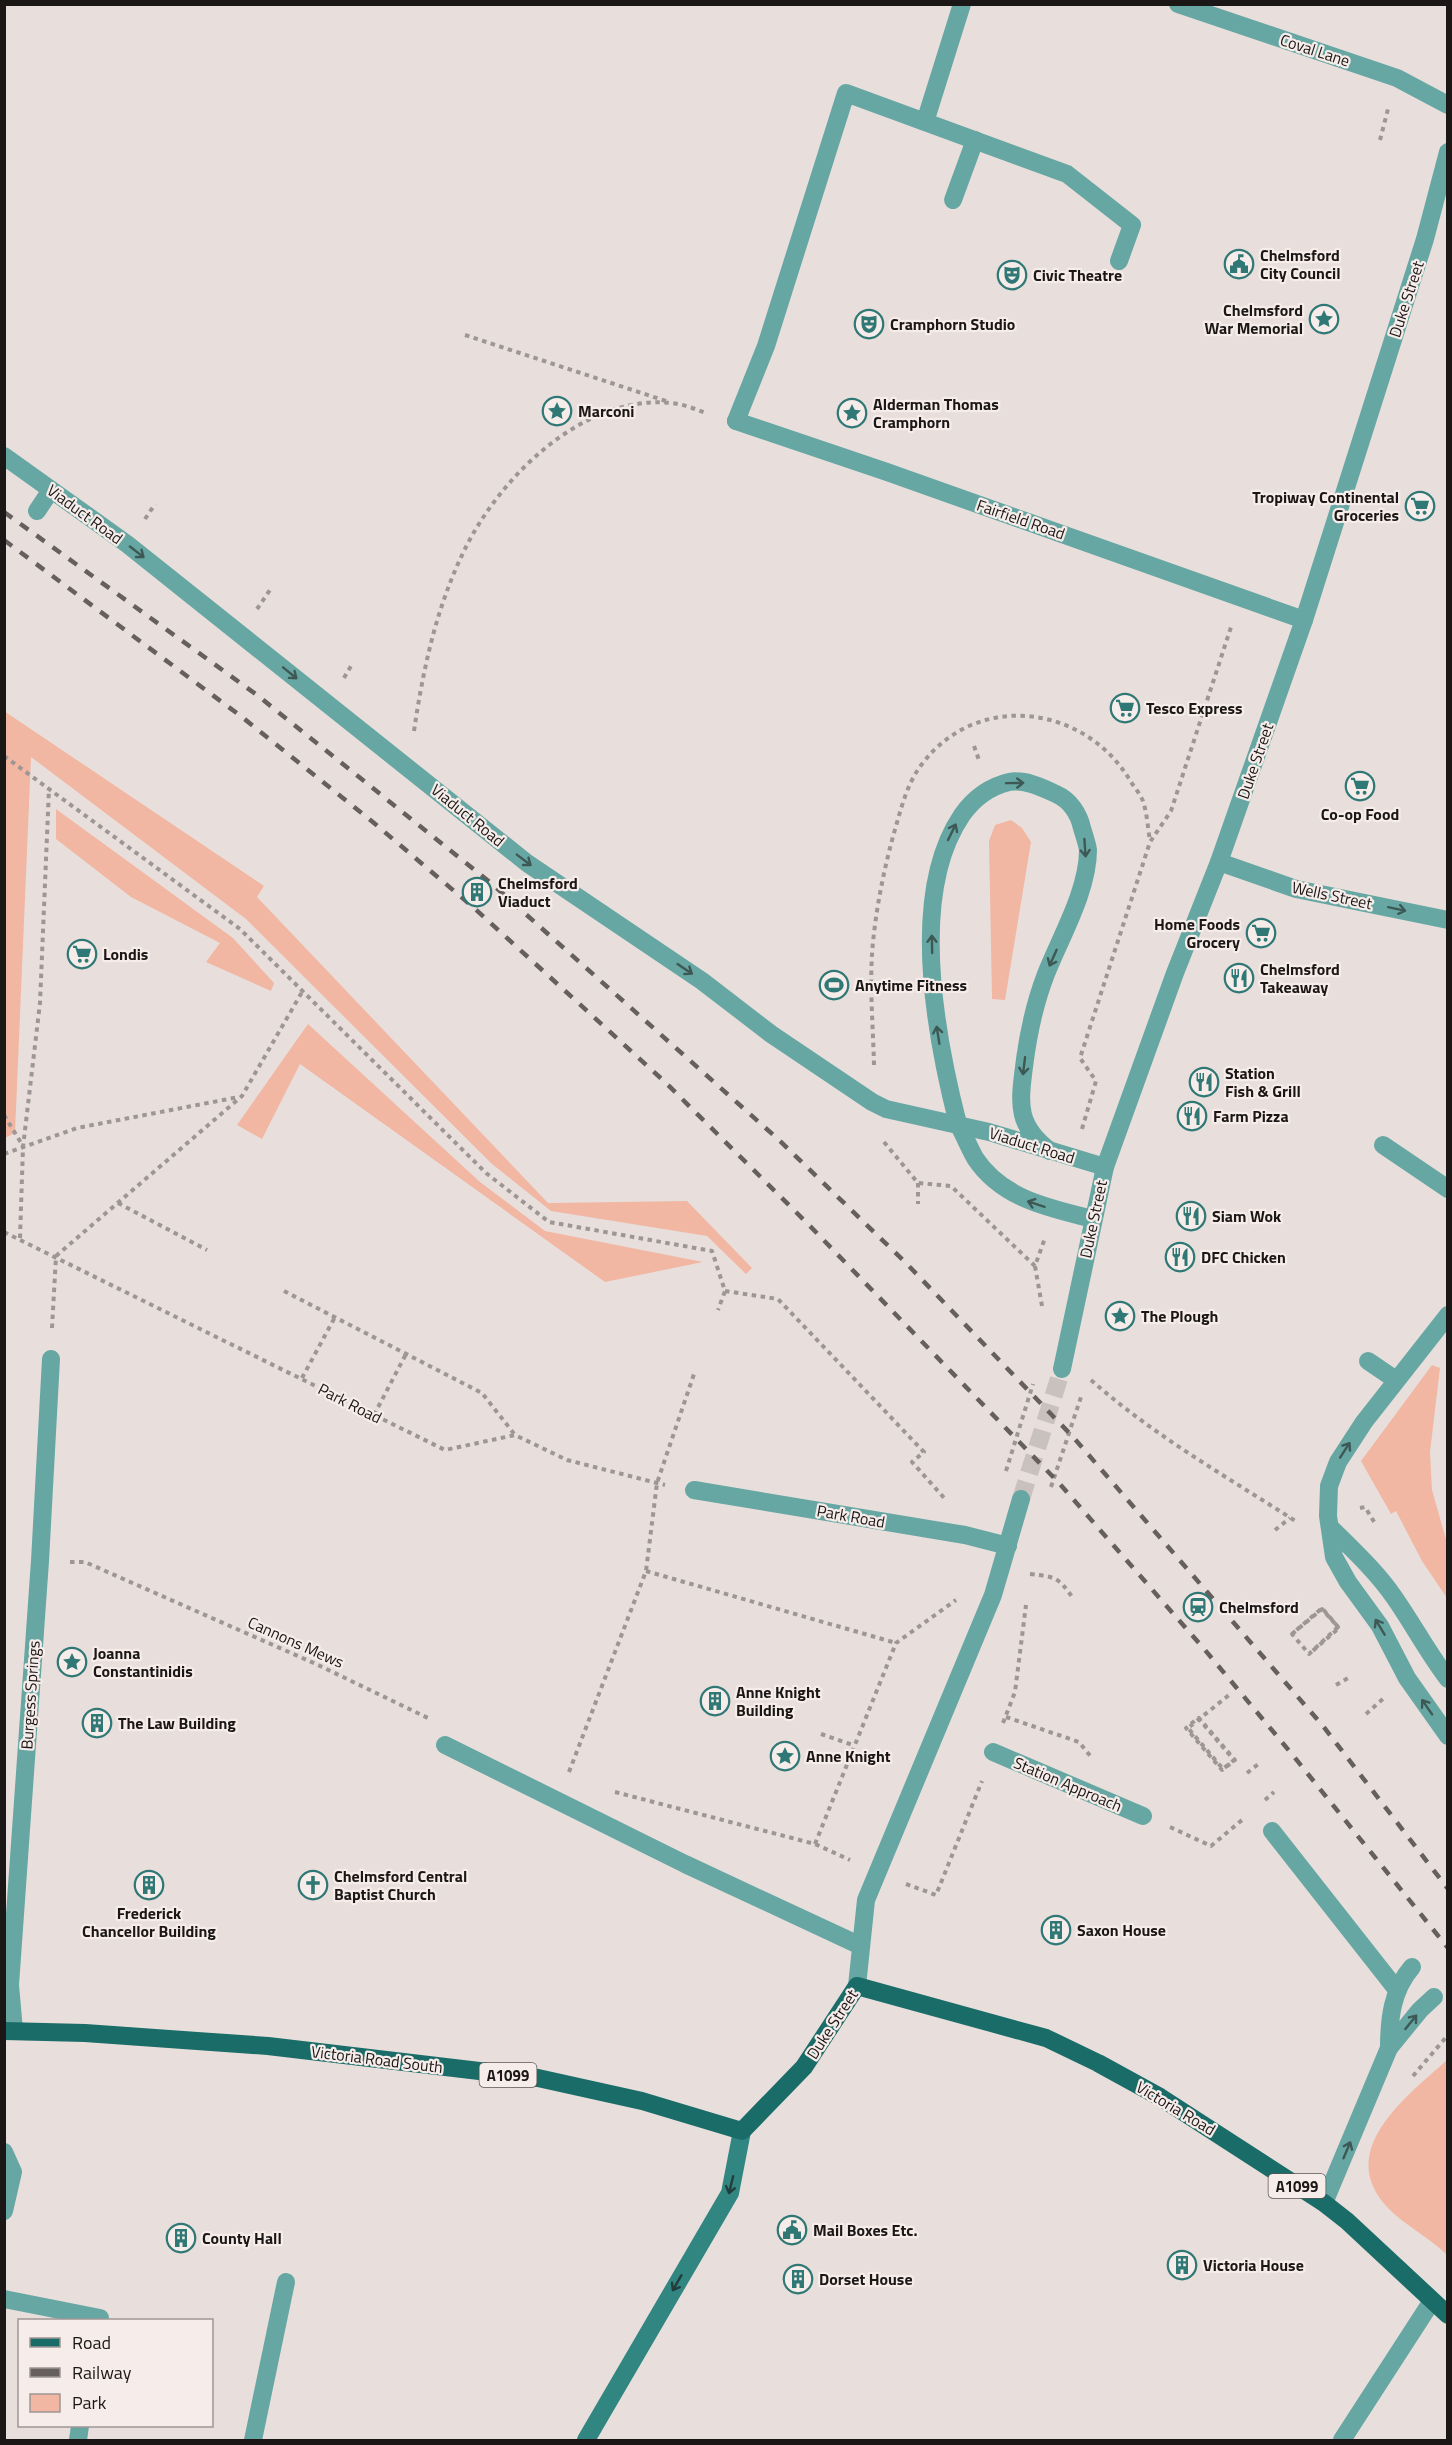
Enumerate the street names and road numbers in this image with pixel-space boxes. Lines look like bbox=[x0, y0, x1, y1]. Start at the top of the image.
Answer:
street label: Coval Lane bbox=[1277, 27, 1353, 73]
street label: Duke Street bbox=[1382, 257, 1430, 340]
street label: Viaduct Road bbox=[42, 478, 128, 550]
street label: Fairfield Road bbox=[974, 493, 1068, 545]
street label: Duke Street bbox=[1231, 719, 1279, 802]
street label: Viaduct Road bbox=[426, 778, 510, 852]
street label: Wells Street bbox=[1290, 875, 1375, 915]
street label: Viaduct Road bbox=[986, 1121, 1078, 1169]
street label: Duke Street bbox=[1073, 1177, 1113, 1260]
street label: Park Road bbox=[314, 1377, 386, 1429]
street label: Park Road bbox=[815, 1498, 887, 1534]
street label: Cannons Mews bbox=[244, 1610, 348, 1674]
street label: Burgess Springs bbox=[14, 1640, 46, 1750]
street label: Station Approach bbox=[1010, 1750, 1126, 1818]
street label: Duke Street bbox=[800, 1984, 864, 2064]
street label: Victoria Road South bbox=[310, 2039, 444, 2079]
road number: A1099 bbox=[480, 2063, 536, 2087]
street label: Victoria Road bbox=[1132, 2075, 1220, 2141]
road number: A1099 bbox=[1268, 2174, 1326, 2198]

